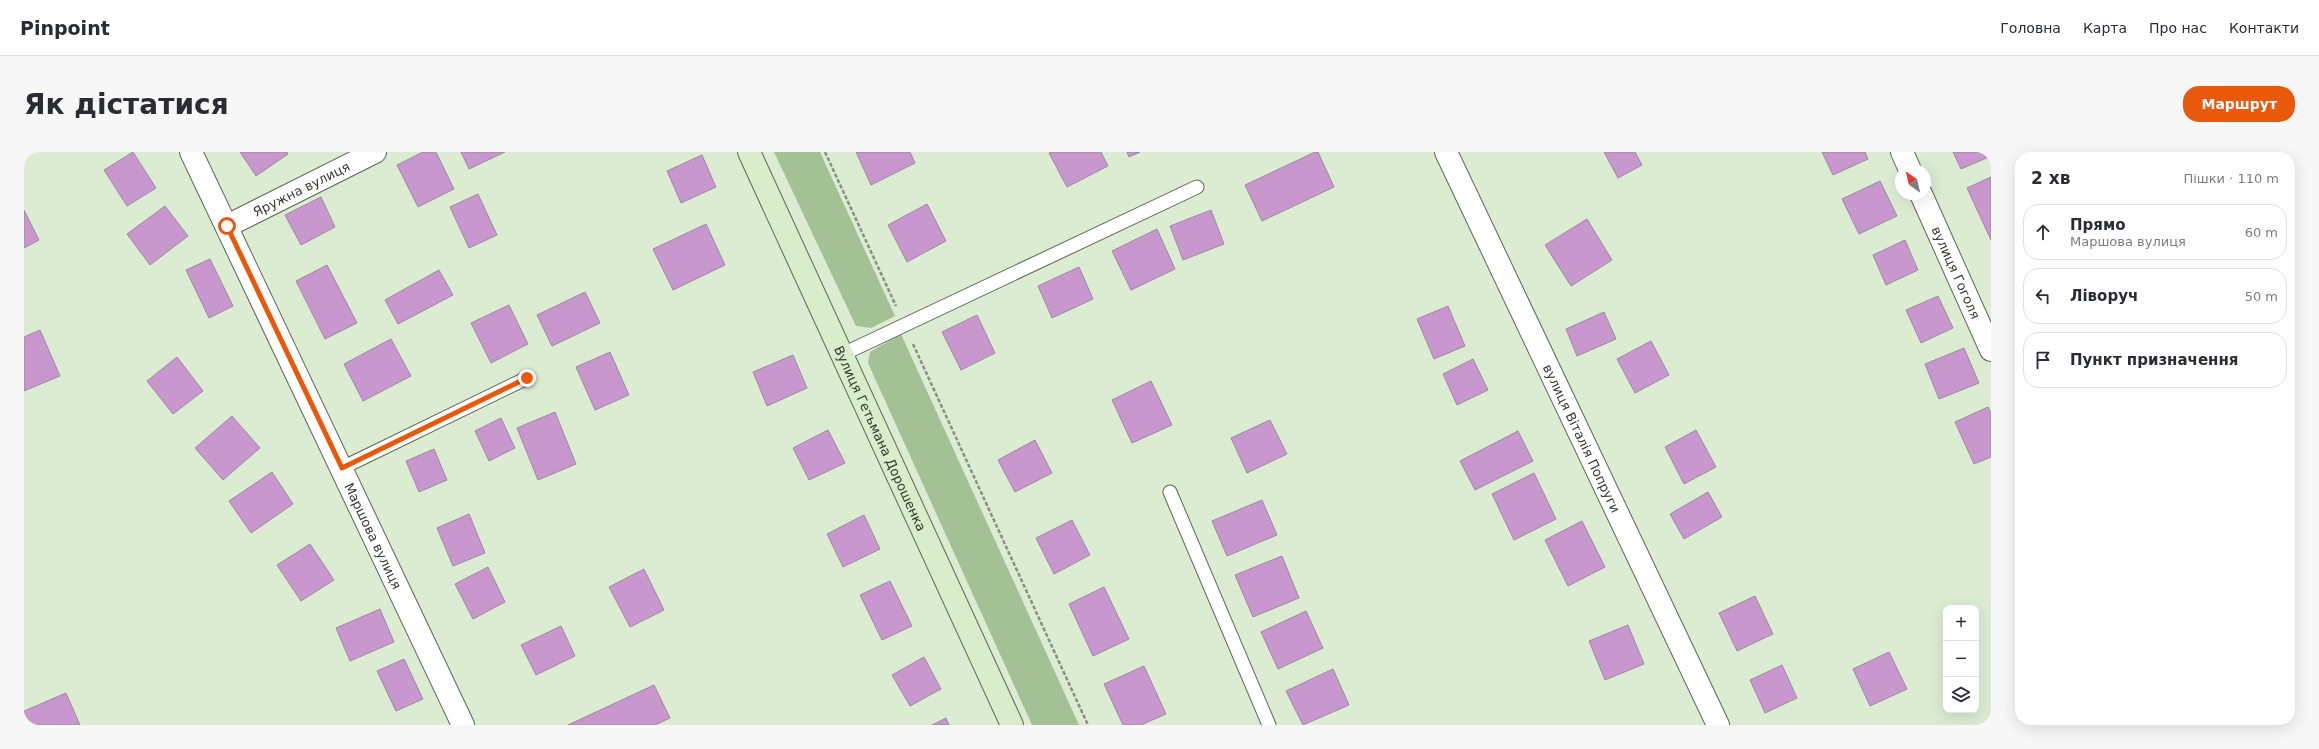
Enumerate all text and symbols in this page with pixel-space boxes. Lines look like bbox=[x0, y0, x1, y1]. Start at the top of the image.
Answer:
text: Pinpoint bbox=[20, 17, 110, 39]
text: Головна bbox=[2000, 20, 2061, 36]
text: Карта bbox=[2083, 20, 2127, 36]
text: Про нас bbox=[2149, 20, 2207, 36]
text: Контакти bbox=[2229, 20, 2299, 36]
button: Маршрут bbox=[2183, 86, 2295, 122]
text: Як дістатися bbox=[24, 88, 229, 121]
street label: Яружна вулиця bbox=[250, 158, 352, 219]
north arrow bbox=[1895, 164, 1931, 200]
text: 2 хв bbox=[2031, 168, 2070, 188]
text: Пішки · 110 m bbox=[2183, 171, 2279, 186]
text: Прямо bbox=[2070, 216, 2126, 234]
route start bbox=[218, 217, 236, 235]
icon: ahead bbox=[2032, 221, 2054, 243]
street label: вулиця Гоголя bbox=[1929, 224, 1983, 321]
text: 60 m bbox=[2245, 225, 2278, 240]
text: Маршова вулиця bbox=[2070, 234, 2186, 249]
icon: left bbox=[2032, 285, 2054, 307]
text: Ліворуч bbox=[2070, 287, 2138, 305]
text: 50 m bbox=[2245, 289, 2278, 304]
street label: Вулиця Гетьмана Дорошенка bbox=[831, 343, 929, 533]
icon: arrive bbox=[2032, 349, 2054, 371]
text: Пункт призначення bbox=[2070, 351, 2238, 369]
street label: вулиця Віталія Попруги bbox=[1540, 362, 1624, 515]
route end bbox=[518, 369, 536, 387]
street label: Маршова вулиця bbox=[342, 480, 405, 592]
map controls bbox=[1943, 605, 1979, 713]
button: + bbox=[1943, 605, 1979, 641]
button: − bbox=[1943, 641, 1979, 677]
button: layers bbox=[1943, 677, 1979, 713]

